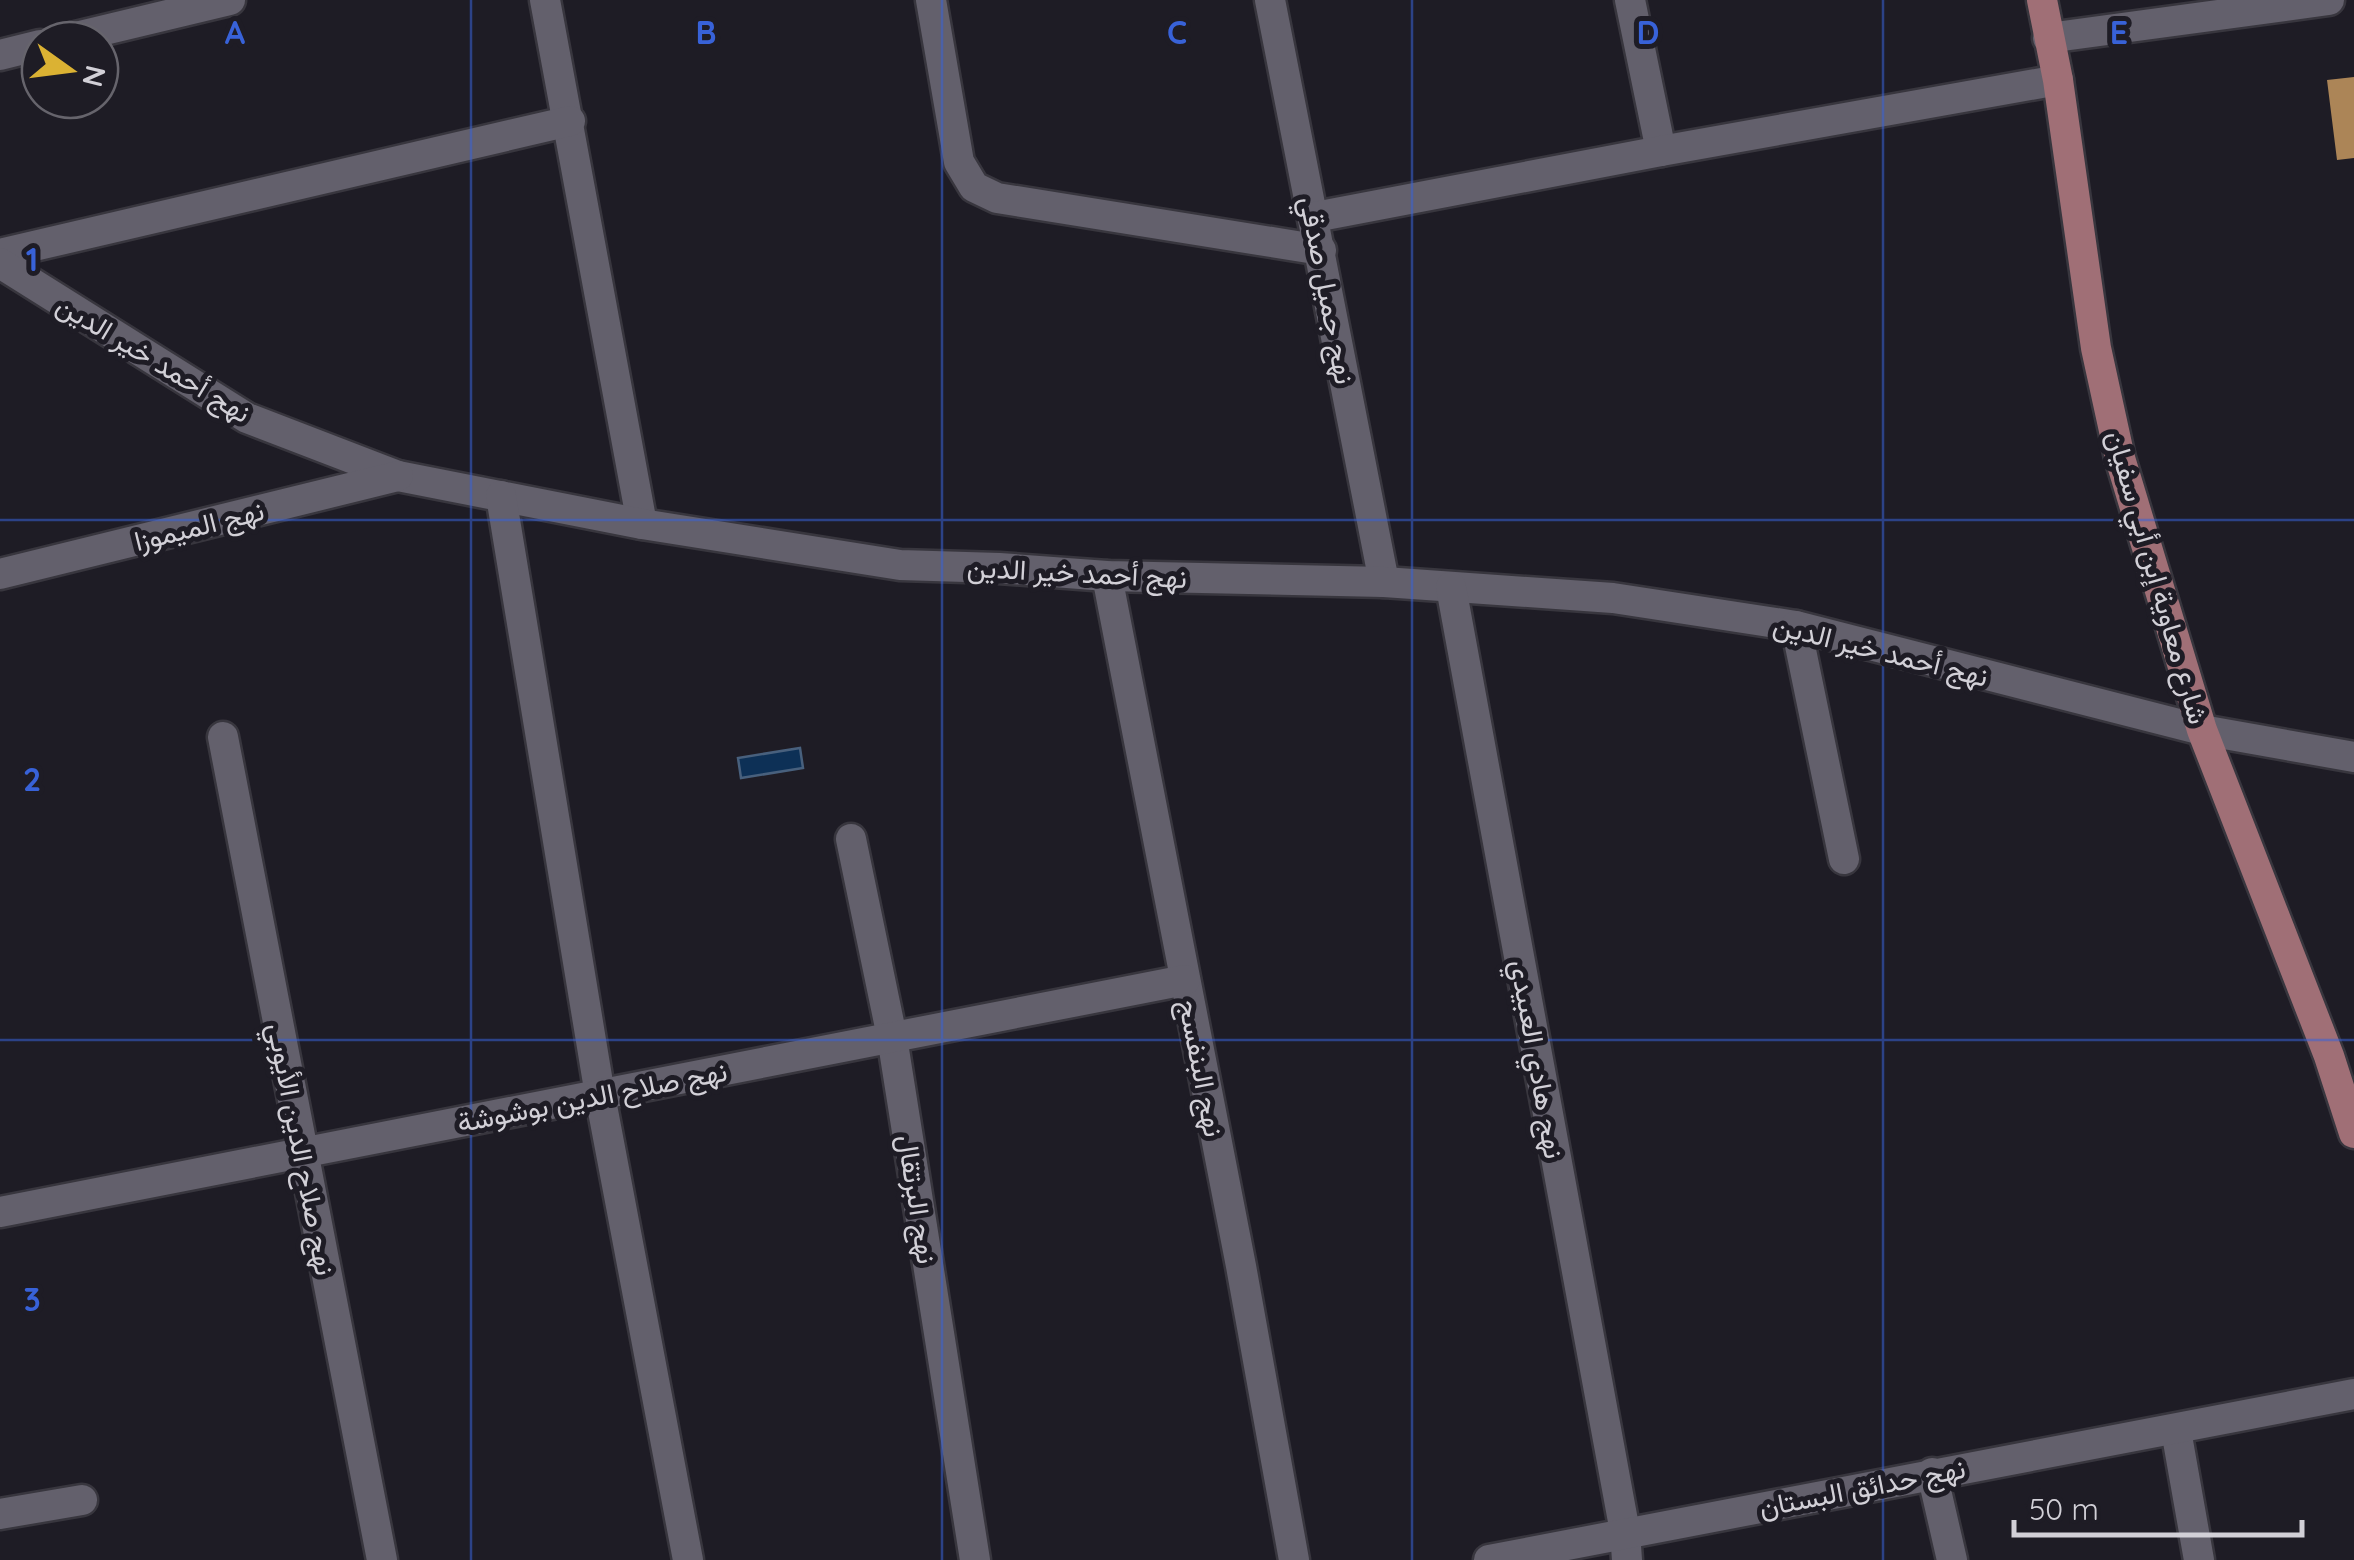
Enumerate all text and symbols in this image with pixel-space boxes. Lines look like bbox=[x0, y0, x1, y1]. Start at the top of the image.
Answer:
text: A bbox=[225, 12, 246, 52]
text: B bbox=[696, 12, 716, 52]
text: C bbox=[1167, 12, 1187, 52]
text: D bbox=[1637, 12, 1659, 52]
text: E bbox=[2110, 12, 2128, 52]
north arrow bbox=[20, 20, 120, 120]
text: N bbox=[75, 62, 114, 90]
street label: نهج جميل صدقي bbox=[1287, 193, 1363, 388]
text: 1 bbox=[26, 239, 38, 279]
street label: نهج أحمد خير الدين bbox=[49, 286, 257, 432]
street label: شارع معاوية إبن أبي سفيان bbox=[2094, 426, 2217, 729]
street label: نهج الميموزا bbox=[131, 492, 268, 561]
street label: نهج أحمد خير الدين bbox=[966, 549, 1188, 598]
street label: نهج أحمد خير الدين bbox=[1769, 606, 1992, 697]
text: 2 bbox=[23, 759, 41, 799]
street label: نهج هادي العبيدي bbox=[1497, 957, 1573, 1162]
street label: نهج البنفسج bbox=[1169, 996, 1232, 1140]
street label: نهج صلاح الدين الأيوبي bbox=[254, 1020, 344, 1279]
street label: نهج صلاح الدين بوشوشة bbox=[454, 1053, 731, 1142]
street label: نهج البرتقال bbox=[888, 1132, 945, 1267]
text: 3 bbox=[23, 1279, 41, 1319]
street label: نهج حدائق البستان bbox=[1756, 1450, 1969, 1527]
scale bar bbox=[2014, 1475, 2302, 1537]
text: 50 m bbox=[2029, 1490, 2099, 1528]

